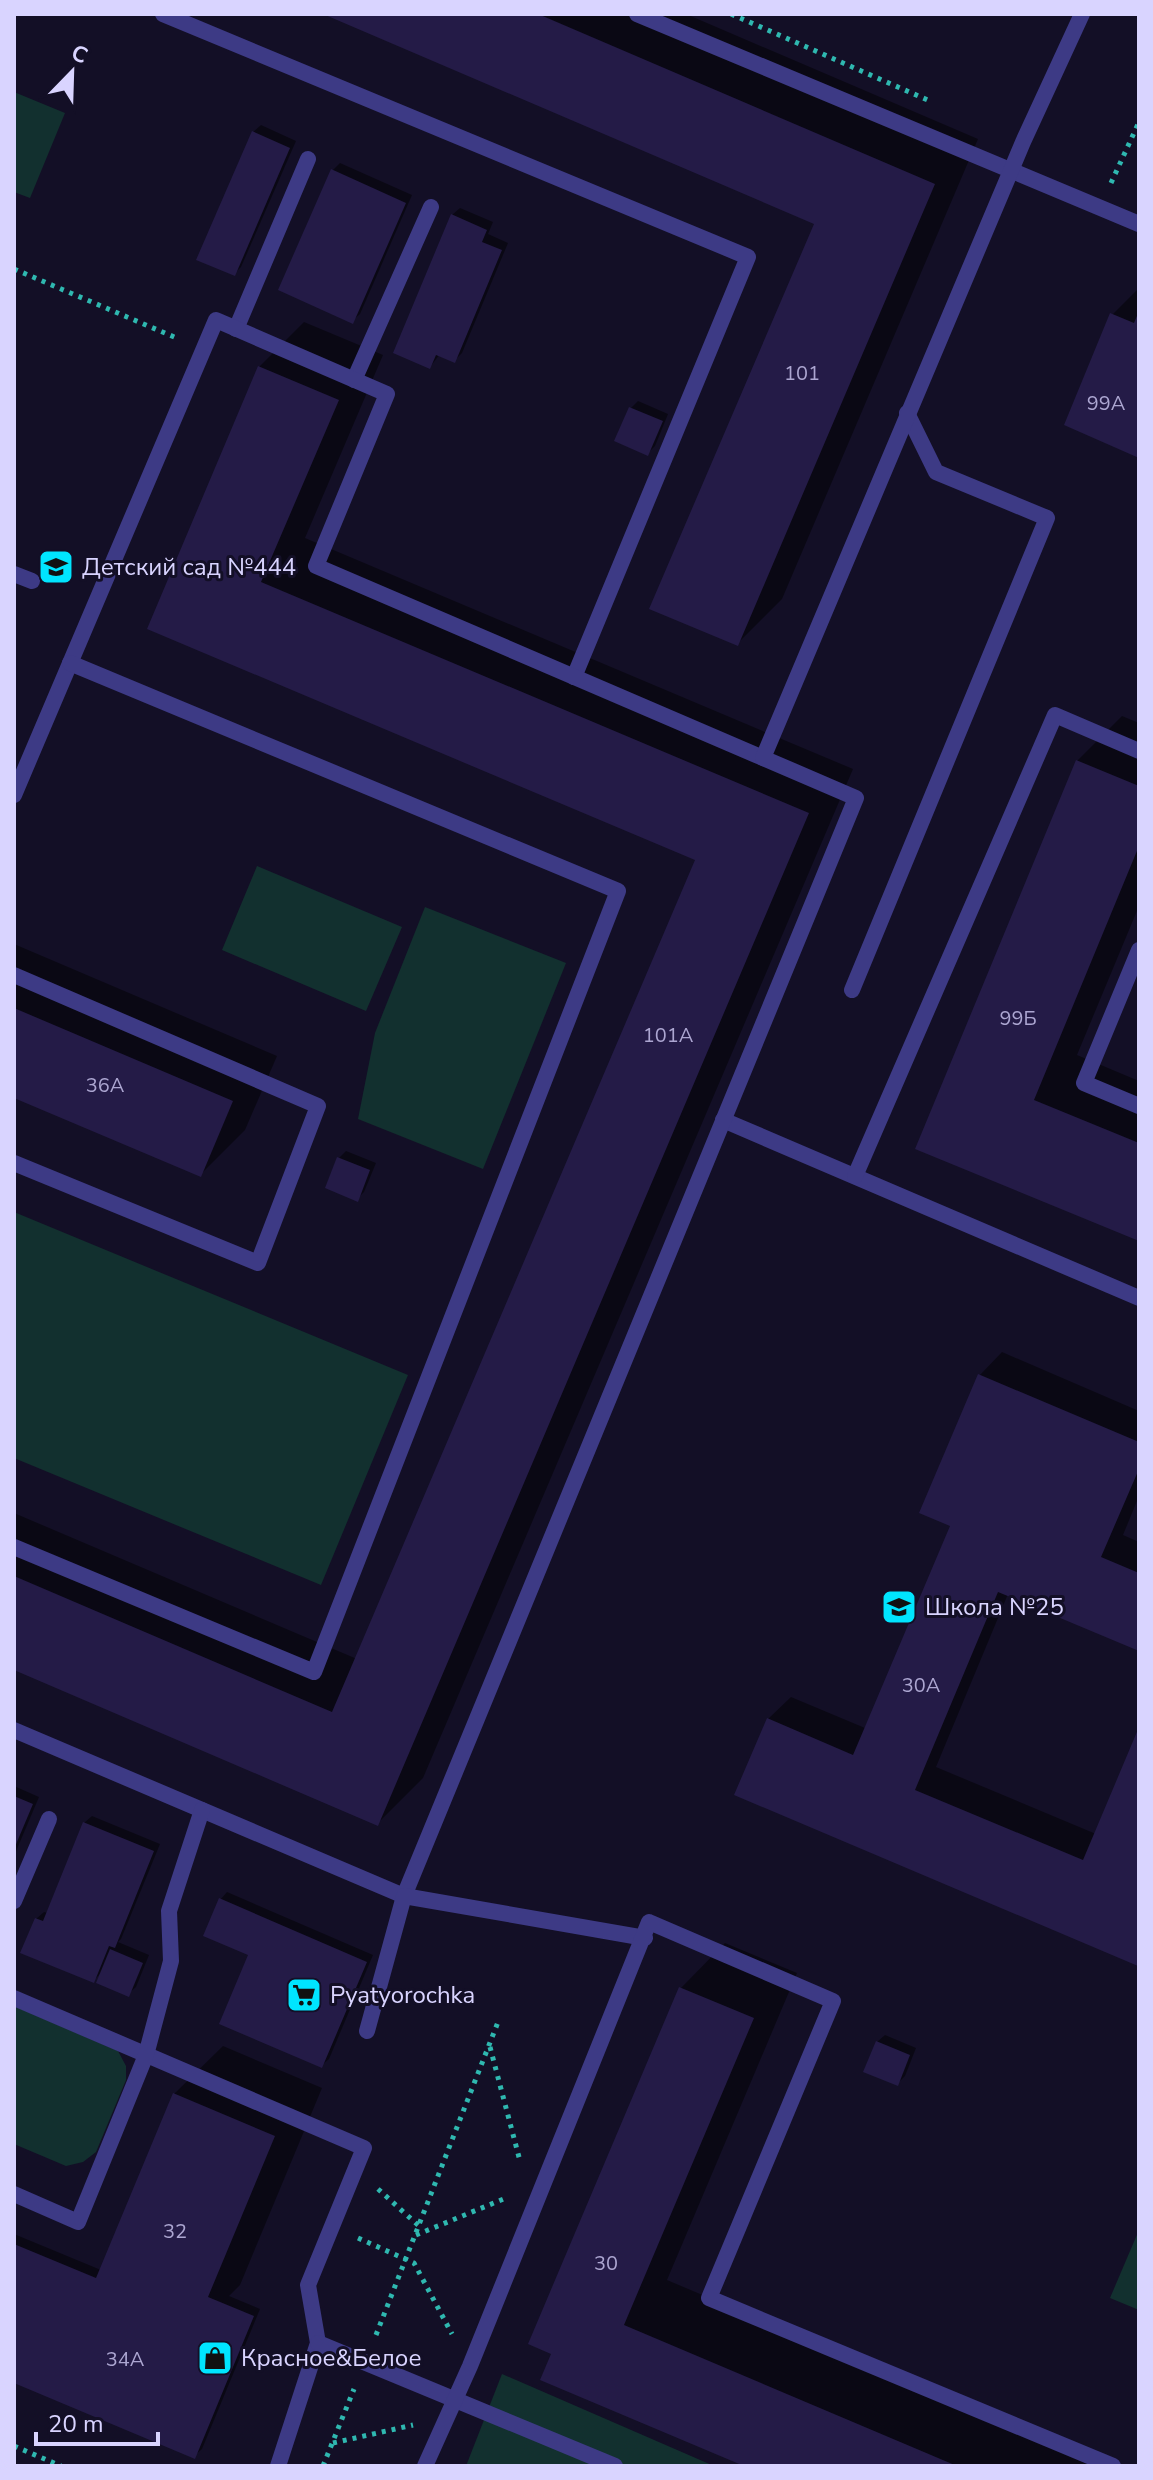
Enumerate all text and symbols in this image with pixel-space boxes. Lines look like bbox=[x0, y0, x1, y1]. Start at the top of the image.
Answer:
north arrow bbox=[32, 32, 112, 112]
text: С bbox=[67, 38, 92, 71]
house number: 101 bbox=[784, 360, 820, 387]
house number: 99А bbox=[1087, 390, 1126, 417]
school or university icon: Детский сад №444 bbox=[37, 548, 75, 586]
place label: Детский сад №444 bbox=[82, 551, 296, 583]
house number: 99Б bbox=[999, 1005, 1037, 1032]
house number: 101А bbox=[643, 1022, 694, 1049]
house number: 36А bbox=[86, 1072, 125, 1099]
school or university icon: Школа №25 bbox=[880, 1588, 918, 1626]
place label: Школа №25 bbox=[925, 1591, 1064, 1623]
house number: 30А bbox=[902, 1672, 941, 1699]
supermarket icon: Pyatyorochka bbox=[285, 1976, 323, 2014]
place label: Pyatyorochka bbox=[330, 1979, 475, 2011]
house number: 32 bbox=[163, 2218, 187, 2245]
house number: 30 bbox=[594, 2250, 618, 2277]
shop icon: Красное&Белое bbox=[196, 2339, 234, 2377]
place label: Красное&Белое bbox=[241, 2342, 421, 2374]
house number: 34А bbox=[106, 2346, 145, 2373]
scale bar bbox=[36, 2396, 158, 2446]
text: 20 m bbox=[48, 2408, 104, 2440]

